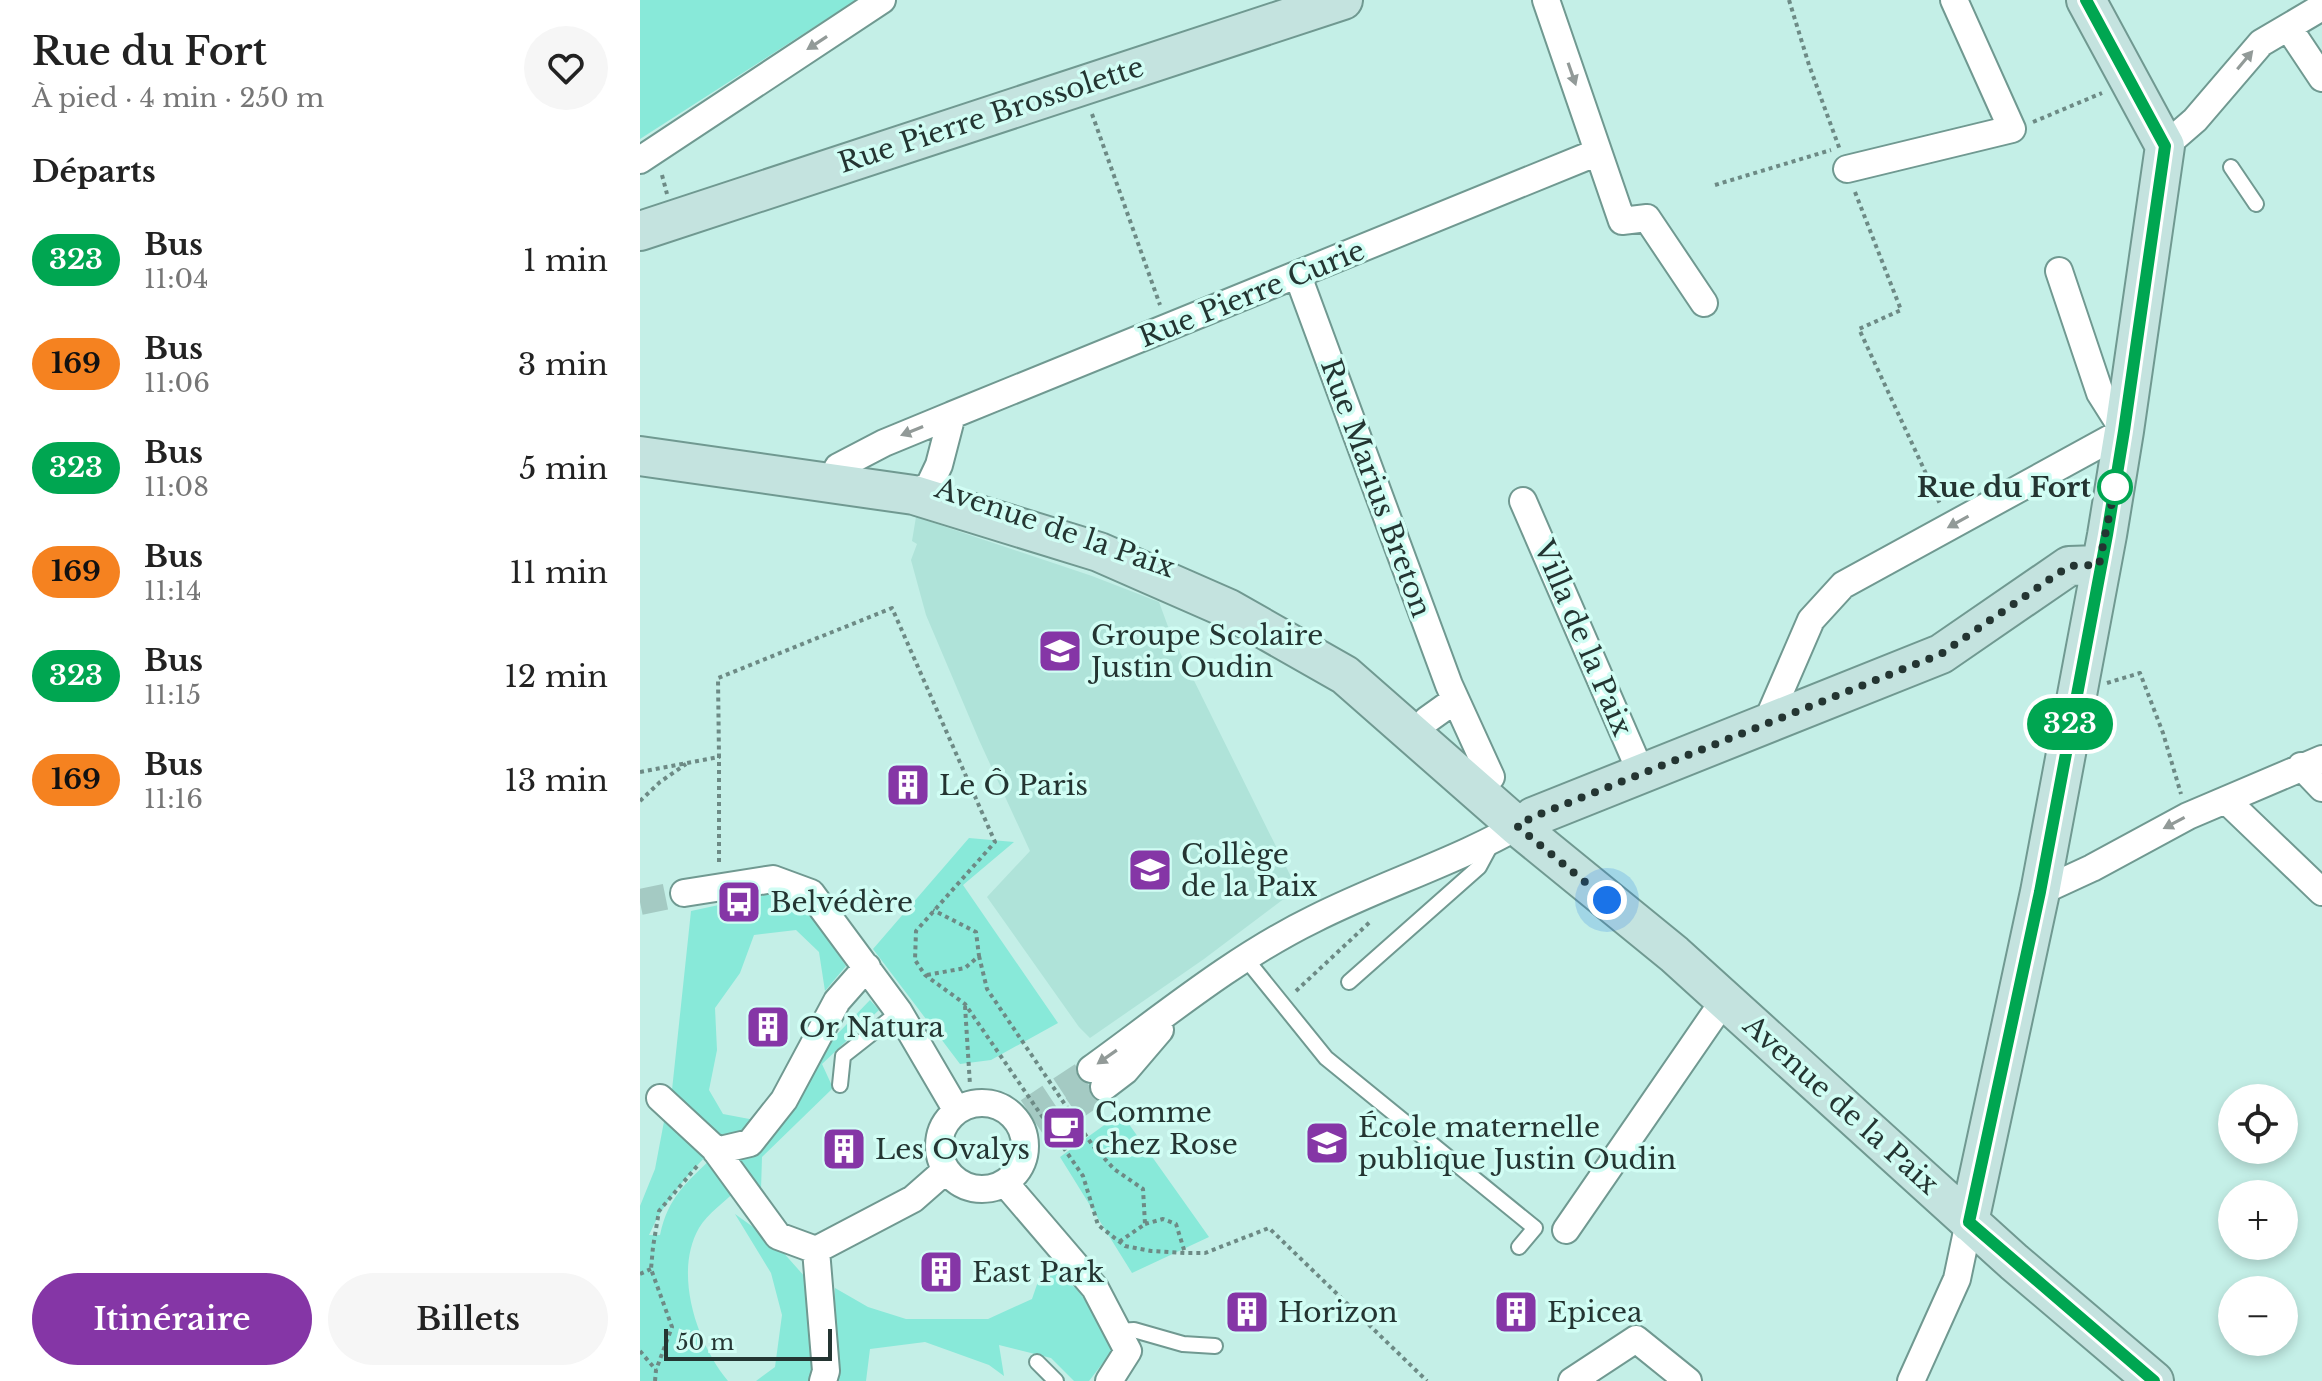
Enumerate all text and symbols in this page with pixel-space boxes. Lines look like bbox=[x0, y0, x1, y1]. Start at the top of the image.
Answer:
button: heart bbox=[524, 26, 608, 110]
text: Rue du Fort bbox=[32, 28, 267, 75]
one-way arrow bbox=[806, 35, 828, 50]
street label: Rue Pierre Brossolette bbox=[834, 49, 1148, 181]
one-way arrow bbox=[2236, 51, 2253, 71]
one-way arrow bbox=[1566, 62, 1578, 86]
text: À pied · 4 min · 250 m bbox=[32, 82, 324, 114]
text: Départs bbox=[32, 153, 156, 190]
text: Bus bbox=[144, 226, 203, 263]
street label: Rue Pierre Curie bbox=[1134, 233, 1370, 355]
text: 323 bbox=[49, 242, 103, 277]
text: 1 min bbox=[523, 242, 608, 279]
text: 11:04 bbox=[144, 263, 208, 295]
text: Bus bbox=[144, 330, 203, 367]
text: 169 bbox=[51, 346, 101, 381]
text: 3 min bbox=[518, 346, 608, 383]
street label: Rue Marius Breton bbox=[1313, 354, 1439, 622]
text: 11:06 bbox=[144, 367, 210, 399]
one-way arrow bbox=[900, 425, 924, 438]
text: Bus bbox=[144, 434, 203, 471]
text: 323 bbox=[49, 450, 103, 485]
text: 5 min bbox=[519, 450, 608, 487]
street label: Avenue de la Paix bbox=[930, 470, 1179, 585]
place label: Rue du Fort bbox=[1917, 470, 2091, 505]
marker: Rue du Fort bbox=[2098, 470, 2132, 504]
text: 11:08 bbox=[144, 471, 209, 503]
one-way arrow bbox=[1946, 515, 1969, 529]
street label: Villa de la Paix bbox=[1526, 534, 1640, 741]
text: Bus bbox=[144, 538, 203, 575]
text: 169 bbox=[51, 554, 101, 589]
text: 11 min bbox=[510, 554, 608, 591]
text: 11:14 bbox=[144, 575, 201, 607]
place label: Groupe Scolaire Justin Oudin bbox=[1087, 618, 1323, 685]
school or university icon: Groupe Scolaire Justin Oudin bbox=[1036, 627, 1084, 675]
text: Bus bbox=[144, 642, 203, 679]
text: 323 bbox=[49, 658, 103, 693]
text: 12 min bbox=[504, 658, 608, 695]
text: 11:15 bbox=[144, 679, 201, 711]
line badge: 323 bbox=[2024, 698, 2116, 750]
text: 323 bbox=[2043, 706, 2097, 741]
text: Bus bbox=[144, 746, 203, 783]
building icon: Le Ô Paris bbox=[884, 761, 932, 809]
text: 169 bbox=[51, 762, 101, 797]
text: 13 min bbox=[504, 762, 608, 799]
place label: Le Ô Paris bbox=[939, 768, 1088, 803]
text: 11:16 bbox=[144, 783, 203, 815]
one-way arrow bbox=[2163, 816, 2185, 830]
place label: Collège de la Paix bbox=[1181, 837, 1317, 904]
school or university icon: Collège de la Paix bbox=[1126, 846, 1174, 894]
bus stop icon: Belvédère bbox=[715, 878, 763, 926]
your location bbox=[1587, 880, 1627, 920]
place label: Belvédère bbox=[770, 885, 913, 920]
building icon: Or Natura bbox=[744, 1003, 792, 1051]
street label: Avenue de la Paix bbox=[1735, 1007, 1946, 1202]
place label: Or Natura bbox=[799, 1010, 945, 1045]
one-way arrow bbox=[1097, 1049, 1118, 1064]
map controls bbox=[2218, 1084, 2298, 1356]
button: locate bbox=[2218, 1084, 2298, 1164]
place label: Comme chez Rose bbox=[1095, 1095, 1238, 1162]
cafe icon: Comme chez Rose bbox=[1040, 1104, 1088, 1152]
place label: École maternelle publique Justin Oudin bbox=[1358, 1110, 1676, 1177]
school or university icon: École maternelle publique Justin Oudin bbox=[1303, 1119, 1351, 1167]
building icon: Les Ovalys bbox=[820, 1125, 868, 1173]
place label: Les Ovalys bbox=[875, 1132, 1030, 1167]
button: + bbox=[2218, 1180, 2298, 1260]
building icon: East Park bbox=[917, 1248, 965, 1296]
place label: East Park bbox=[972, 1255, 1105, 1290]
button: Itinéraire bbox=[32, 1273, 312, 1365]
button: Billets bbox=[328, 1273, 608, 1365]
button: − bbox=[2218, 1276, 2298, 1356]
building icon: Horizon bbox=[1223, 1288, 1271, 1336]
building icon: Epicea bbox=[1492, 1288, 1540, 1336]
place label: Horizon bbox=[1278, 1295, 1398, 1330]
place label: Epicea bbox=[1547, 1295, 1643, 1330]
scale bar bbox=[664, 1325, 832, 1361]
text: 50 m bbox=[676, 1329, 734, 1356]

